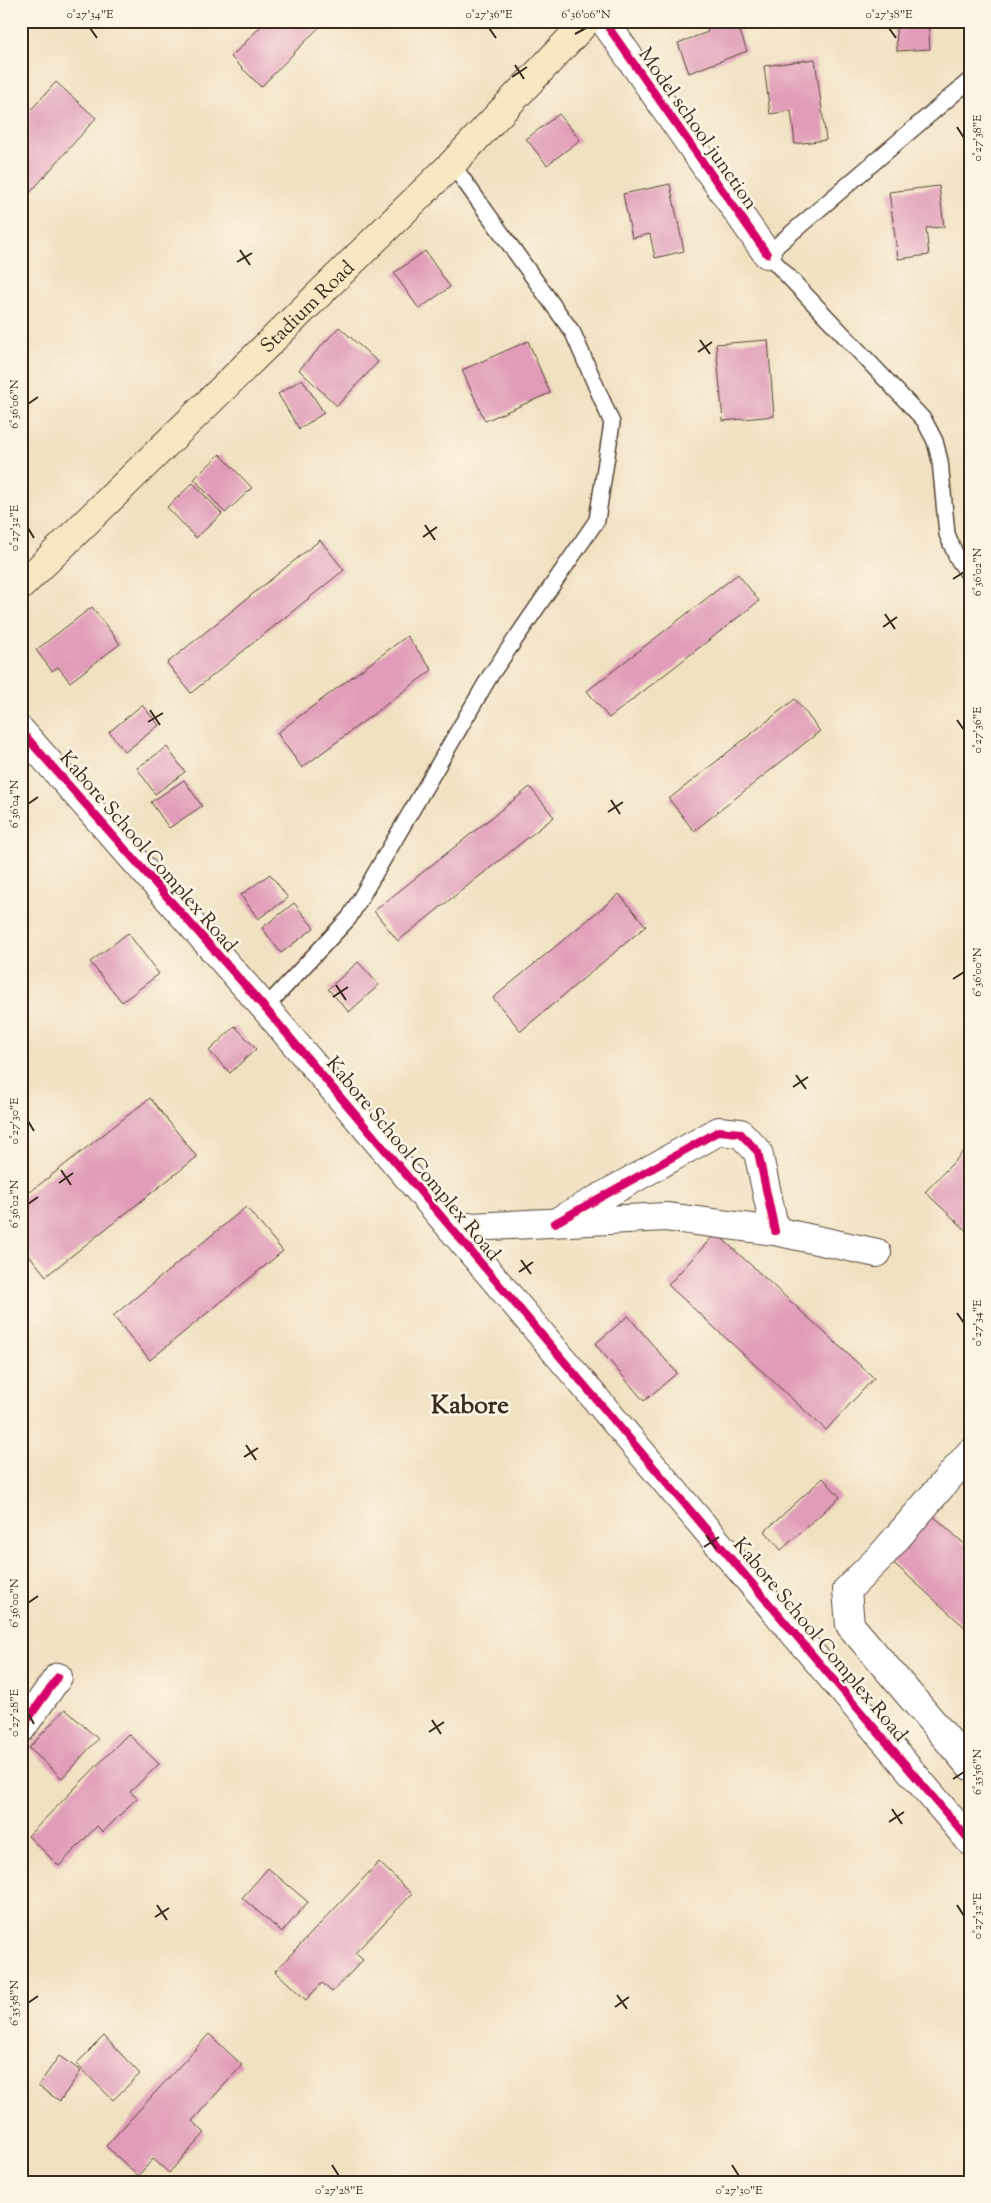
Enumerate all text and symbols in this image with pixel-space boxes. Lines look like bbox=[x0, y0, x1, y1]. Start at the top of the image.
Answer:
text: 0°27'34"E bbox=[66, 6, 114, 24]
text: 0°27'36"E bbox=[466, 6, 513, 24]
text: 6°36'06"N bbox=[561, 6, 611, 24]
text: 0°27'38"E bbox=[865, 6, 913, 24]
street label: Model school junction bbox=[630, 42, 764, 217]
text: 0°27'38"E bbox=[969, 114, 987, 162]
street label: Stadium Road bbox=[255, 255, 362, 361]
text: 6°36'06"N bbox=[6, 379, 24, 429]
text: 0°27'32"E bbox=[6, 504, 24, 551]
text: 6°36'02"N bbox=[969, 547, 987, 596]
text: 0°27'36"E bbox=[969, 706, 987, 754]
street label: Kabore School Complex Road bbox=[51, 745, 243, 960]
text: 6°36'04"N bbox=[6, 779, 24, 828]
text: 6°36'00"N bbox=[969, 947, 987, 997]
street label: Kabore School Complex Road bbox=[318, 1051, 506, 1268]
text: 0°27'30"E bbox=[6, 1097, 24, 1145]
text: 6°36'02"N bbox=[6, 1179, 24, 1228]
text: 0°27'34"E bbox=[969, 1299, 987, 1347]
district label: Kabore bbox=[431, 1389, 509, 1425]
street label: Kabore School Complex Road bbox=[725, 1532, 913, 1749]
text: 6°36'00"N bbox=[6, 1578, 24, 1628]
text: 0°27'28"E bbox=[6, 1688, 24, 1737]
text: 6°35'56"N bbox=[969, 1749, 987, 1795]
text: 0°27'32"E bbox=[969, 1892, 987, 1939]
text: 6°35'58"N bbox=[6, 1980, 24, 2026]
text: 0°27'28"E bbox=[315, 2182, 364, 2200]
text: 0°27'30"E bbox=[715, 2182, 763, 2200]

